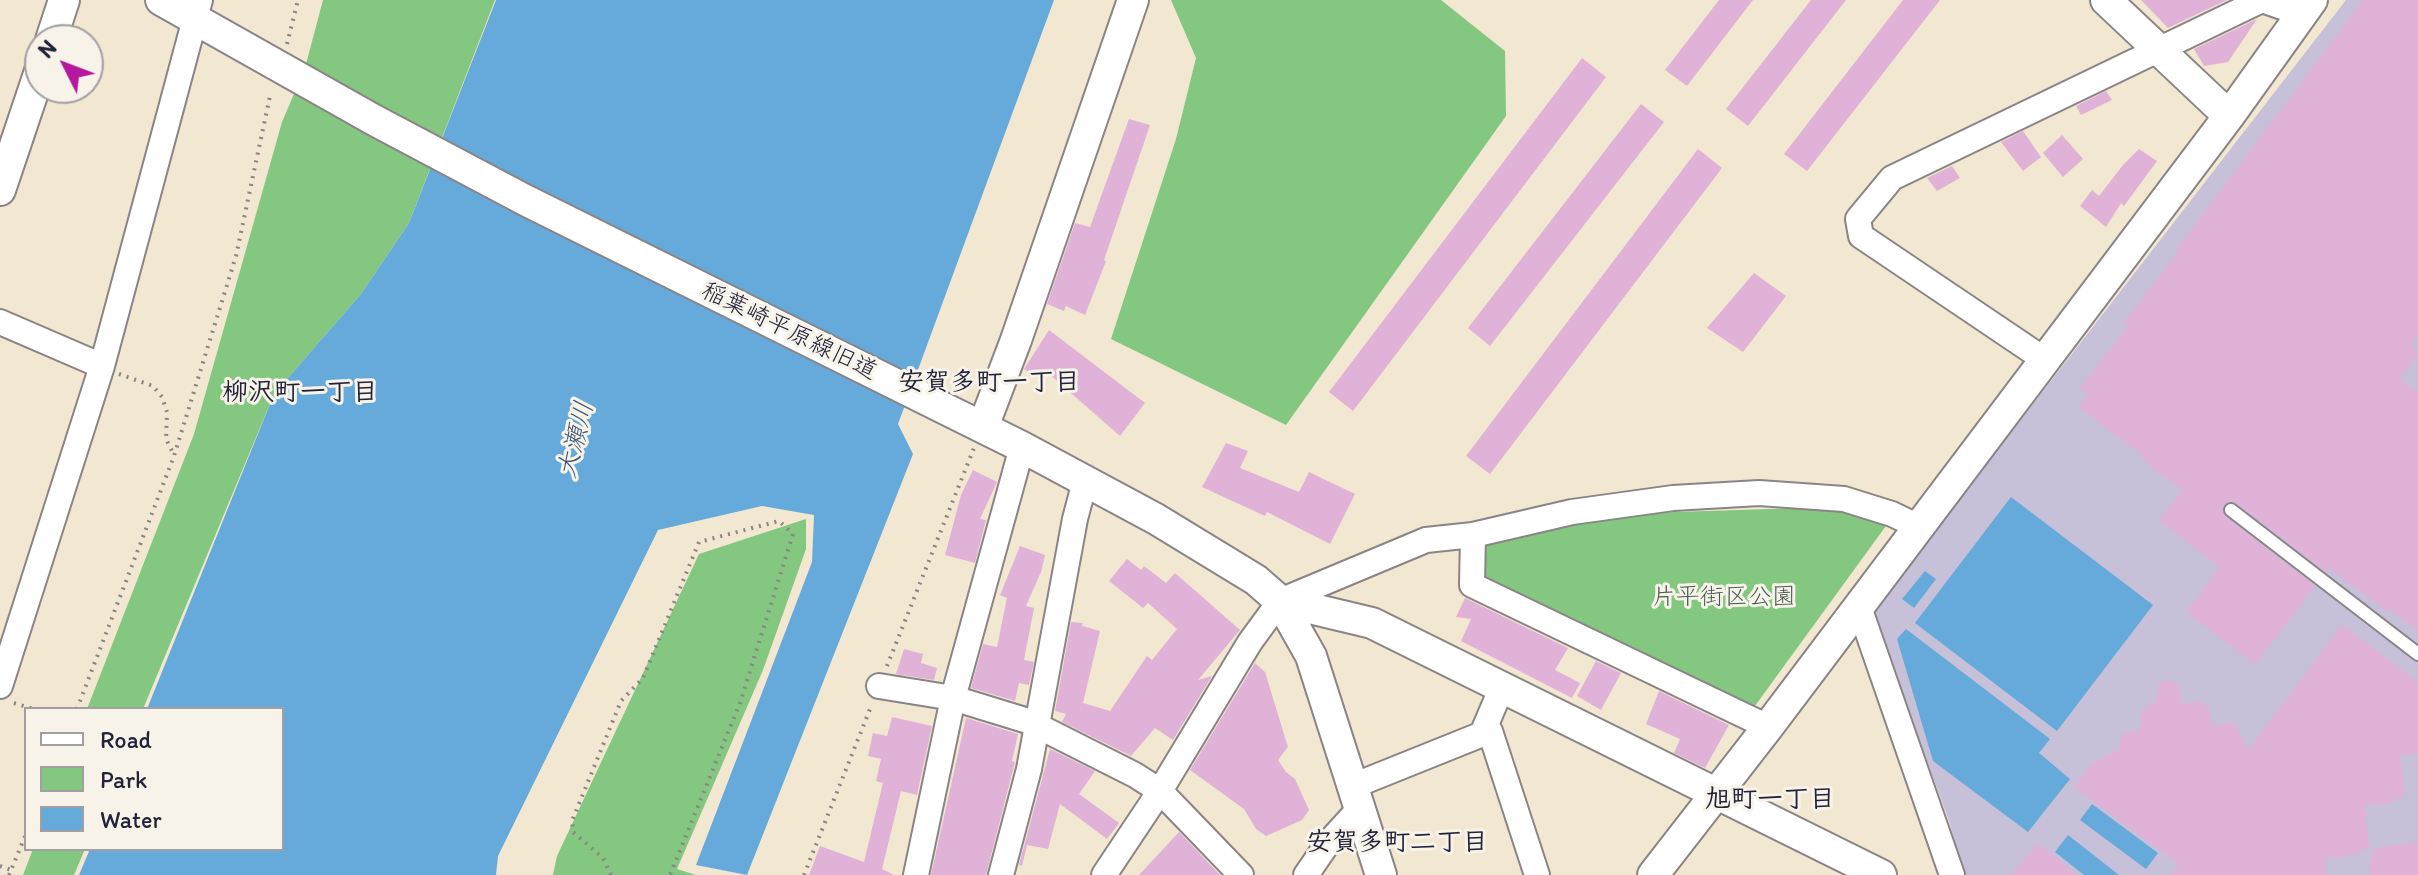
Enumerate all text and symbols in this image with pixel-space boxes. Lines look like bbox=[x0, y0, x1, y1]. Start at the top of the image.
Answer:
north arrow bbox=[24, 24, 104, 104]
text: N bbox=[32, 34, 62, 64]
street label: 稲葉崎平原線旧道 bbox=[696, 277, 882, 387]
district label: 安賀多町一丁目 bbox=[898, 367, 1080, 399]
district label: 柳沢町一丁目 bbox=[222, 377, 378, 409]
water label: 大瀬川 bbox=[552, 398, 602, 482]
park label: 片平街区公園 bbox=[1652, 584, 1796, 612]
legend bbox=[24, 707, 284, 851]
text: Road bbox=[100, 725, 152, 754]
text: Park bbox=[100, 765, 147, 794]
district label: 旭町一丁目 bbox=[1705, 784, 1835, 816]
text: Water bbox=[100, 805, 162, 834]
district label: 安賀多町二丁目 bbox=[1306, 827, 1488, 859]

